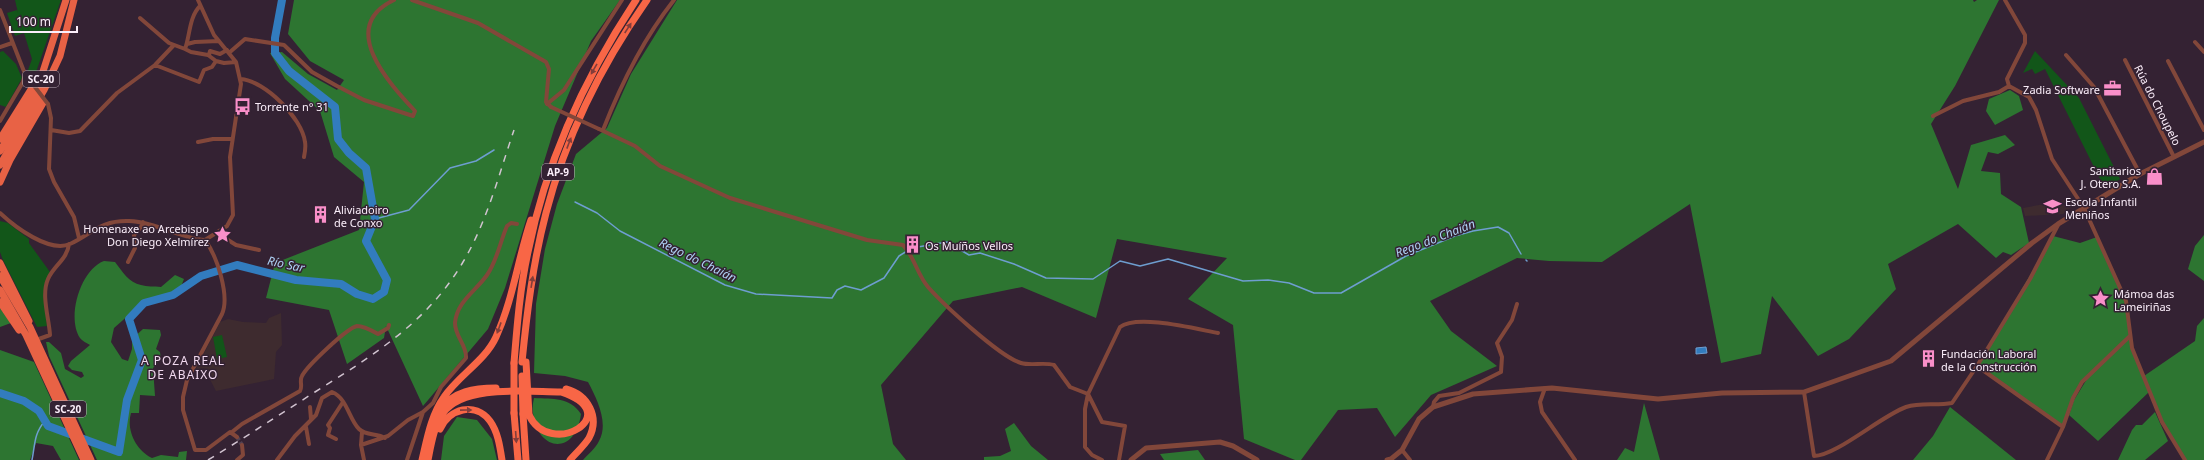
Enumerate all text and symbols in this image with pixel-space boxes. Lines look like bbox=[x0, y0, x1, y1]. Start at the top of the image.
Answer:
scale bar bbox=[10, 8, 77, 34]
text: 100 m bbox=[16, 13, 51, 30]
one-way arrow bbox=[624, 23, 632, 33]
street label: Rúa do Choupelo bbox=[2131, 62, 2185, 148]
one-way arrow bbox=[591, 63, 598, 75]
road number: SC-20 bbox=[23, 71, 59, 87]
office icon: Zadia Software bbox=[2103, 79, 2123, 99]
place label: Zadia Software bbox=[2023, 82, 2100, 97]
bus stop icon: Torrente n° 31 bbox=[232, 96, 252, 116]
place label: Torrente n° 31 bbox=[255, 99, 329, 114]
one-way arrow bbox=[567, 137, 573, 149]
place label: Sanitarios J. Otero S.A. bbox=[2080, 163, 2141, 191]
road number: AP-9 bbox=[542, 164, 574, 180]
shop icon: Sanitarios J. Otero S.A. bbox=[2144, 166, 2164, 186]
place label: Escola Infantil Meniños bbox=[2065, 194, 2137, 222]
school or university icon: Escola Infantil Meniños bbox=[2042, 197, 2062, 217]
place label: Aliviadoiro de Conxo bbox=[334, 202, 389, 230]
building icon: Aliviadoiro de Conxo bbox=[311, 205, 331, 225]
water label: Rego do Chaián bbox=[1393, 215, 1477, 261]
place label: Homenaxe ao Arcebispo Don Diego Xelmírez bbox=[83, 221, 209, 249]
place icon: Homenaxe ao Arcebispo Don Diego Xelmírez bbox=[212, 224, 232, 244]
water label: Rego do Chaián bbox=[656, 234, 740, 286]
building icon: Os Muíños Vellos bbox=[902, 235, 922, 255]
place label: Os Muíños Vellos bbox=[925, 238, 1013, 253]
water label: Río Sar bbox=[266, 252, 307, 276]
one-way arrow bbox=[529, 276, 535, 288]
place label: Mámoa das Lameiriñas bbox=[2114, 286, 2174, 314]
place icon: Mámoa das Lameiriñas bbox=[2091, 289, 2111, 309]
one-way arrow bbox=[496, 322, 502, 334]
place label: Fundación Laboral de la Construcción bbox=[1941, 346, 2037, 374]
building icon: Fundación Laboral de la Construcción bbox=[1918, 349, 1938, 369]
district label: A POZA REAL DE ABAIXO bbox=[141, 352, 225, 383]
road number: SC-20 bbox=[50, 401, 86, 417]
one-way arrow bbox=[460, 407, 473, 413]
one-way arrow bbox=[512, 431, 519, 443]

